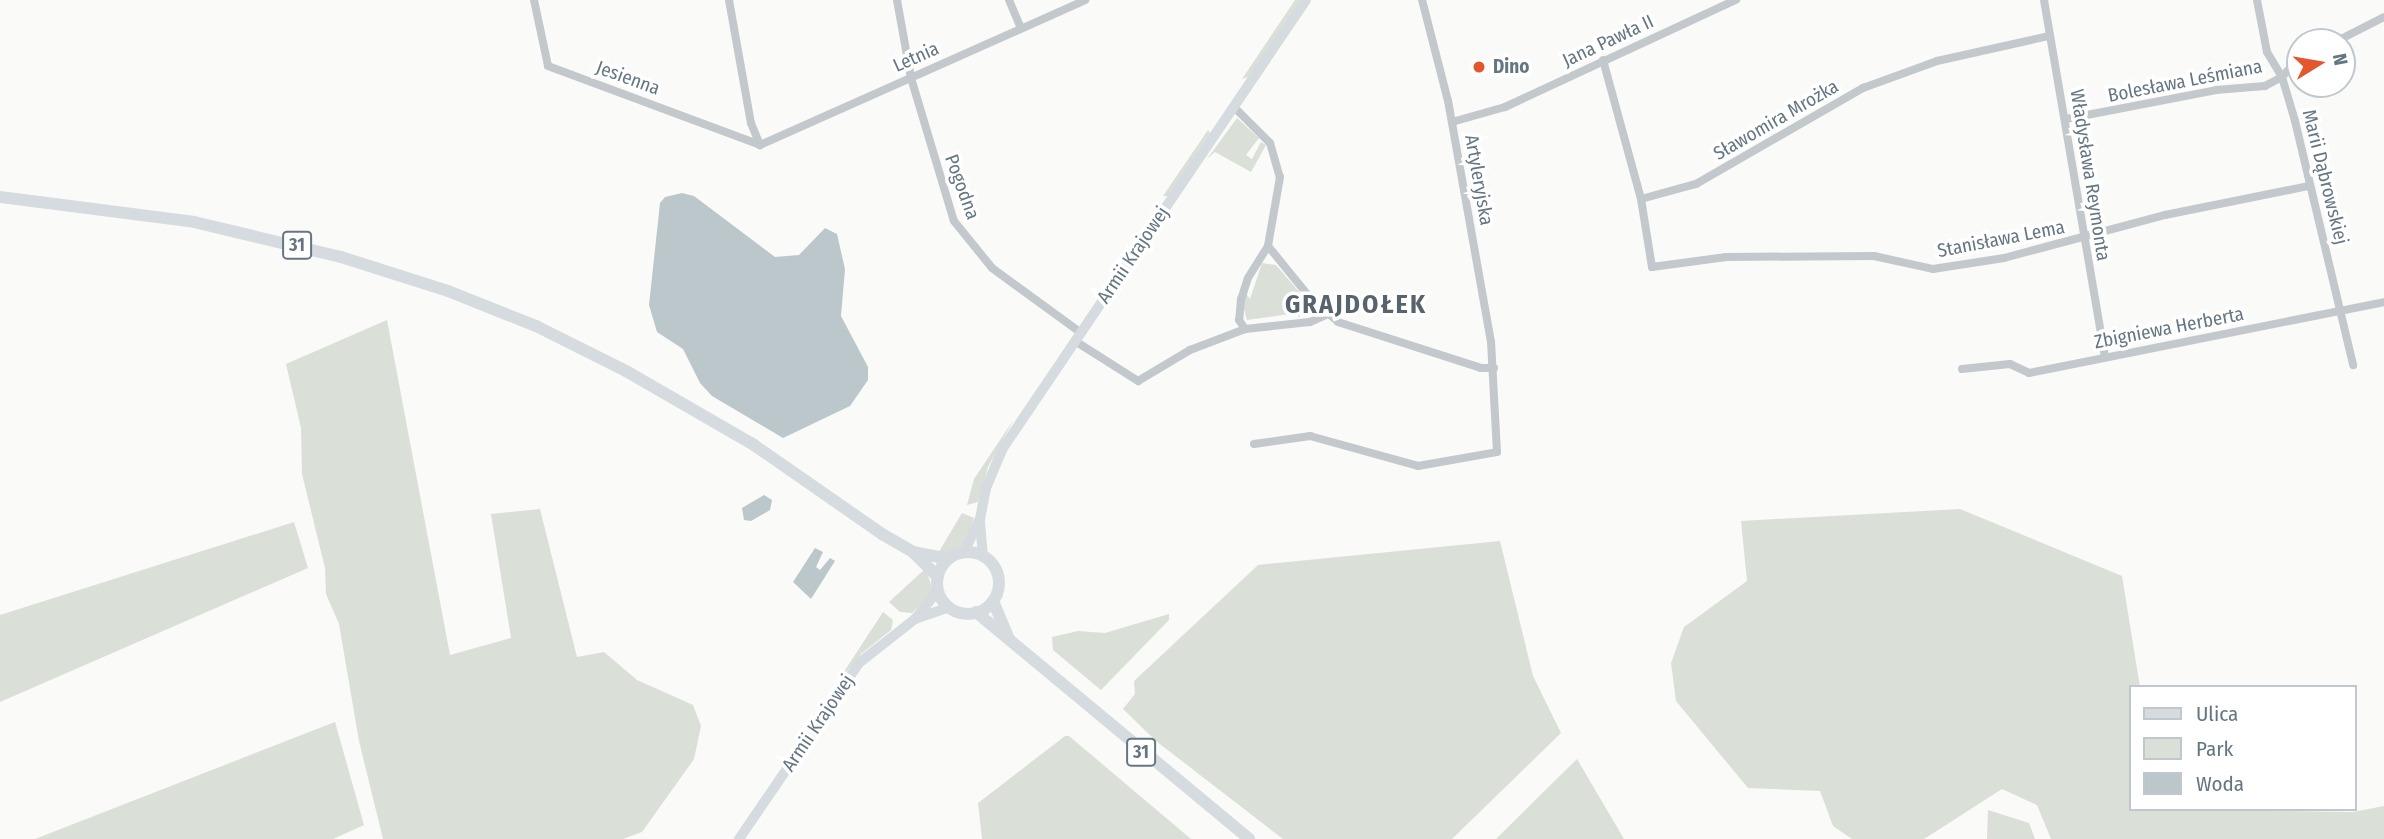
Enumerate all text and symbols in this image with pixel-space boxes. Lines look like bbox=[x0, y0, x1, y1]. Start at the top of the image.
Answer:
street label: Jana Pawła II bbox=[1559, 10, 1657, 72]
north arrow bbox=[2286, 28, 2356, 98]
street label: Letnia bbox=[890, 37, 942, 77]
text: N bbox=[2328, 51, 2353, 67]
street label: Bolesława Leśmiana bbox=[2106, 55, 2264, 107]
street label: Jesienna bbox=[593, 56, 663, 100]
place label: Dino bbox=[1493, 56, 1529, 78]
marker: Dino bbox=[1471, 59, 1487, 75]
street label: Sławomira Mrożka bbox=[1709, 75, 1843, 165]
street label: Władysława Reymonta bbox=[2065, 87, 2115, 263]
street label: Marii Dąbrowskiej bbox=[2297, 107, 2353, 247]
street label: Artyleryjska bbox=[1460, 133, 1498, 227]
street label: Pogodna bbox=[940, 151, 984, 223]
street label: Armii Krajowej bbox=[1092, 202, 1174, 308]
street label: Stanisława Lema bbox=[1935, 215, 2067, 263]
road number: 31 bbox=[281, 230, 313, 260]
district label: GRAJDOŁEK bbox=[1286, 289, 1426, 321]
street label: Zbigniewa Herberta bbox=[2092, 302, 2246, 354]
street label: Armii Krajowej bbox=[777, 670, 859, 776]
legend bbox=[2128, 685, 2356, 811]
text: Ulica bbox=[2196, 701, 2238, 727]
text: Park bbox=[2196, 736, 2233, 762]
road number: 31 bbox=[1125, 738, 1157, 766]
text: Woda bbox=[2196, 771, 2244, 797]

